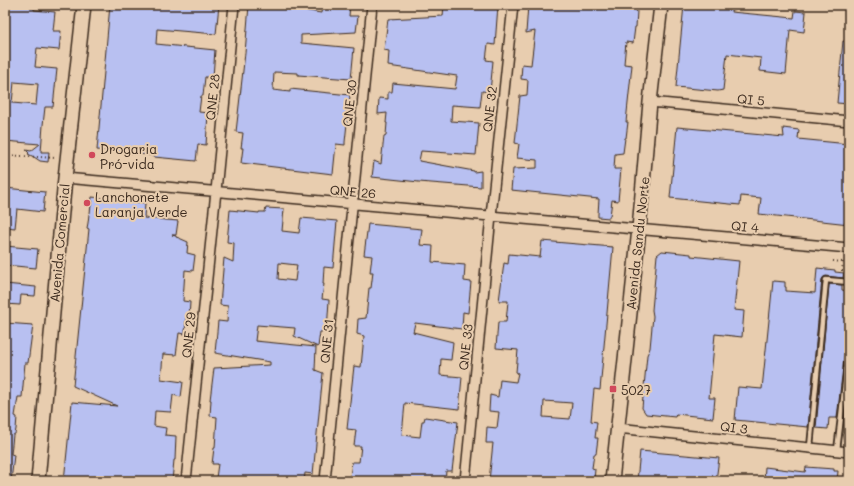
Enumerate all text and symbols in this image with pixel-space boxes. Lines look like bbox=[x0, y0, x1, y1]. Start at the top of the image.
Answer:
street label: QNE 28 bbox=[201, 73, 223, 121]
street label: QNE 30 bbox=[338, 79, 360, 127]
street label: QNE 32 bbox=[478, 85, 500, 133]
street label: QI 5 bbox=[737, 89, 765, 109]
place label: Drogaria Pró-vida bbox=[100, 140, 157, 172]
marker: Drogaria Pró-vida bbox=[87, 150, 97, 160]
street label: Avenida Sandu Norte bbox=[622, 175, 652, 311]
street label: QNE 26 bbox=[329, 181, 377, 202]
street label: Avenida Comercial bbox=[45, 183, 73, 303]
place label: Lanchonete Laranja Verde bbox=[95, 188, 188, 220]
marker: Lanchonete Laranja Verde bbox=[82, 198, 92, 208]
street label: QI 4 bbox=[730, 216, 760, 236]
street label: QNE 29 bbox=[177, 311, 199, 359]
street label: QNE 31 bbox=[316, 318, 336, 364]
street label: QNE 33 bbox=[454, 323, 476, 371]
place label: 5027 bbox=[621, 381, 651, 398]
marker: 5027 bbox=[608, 384, 618, 394]
street label: QI 3 bbox=[719, 417, 749, 437]

